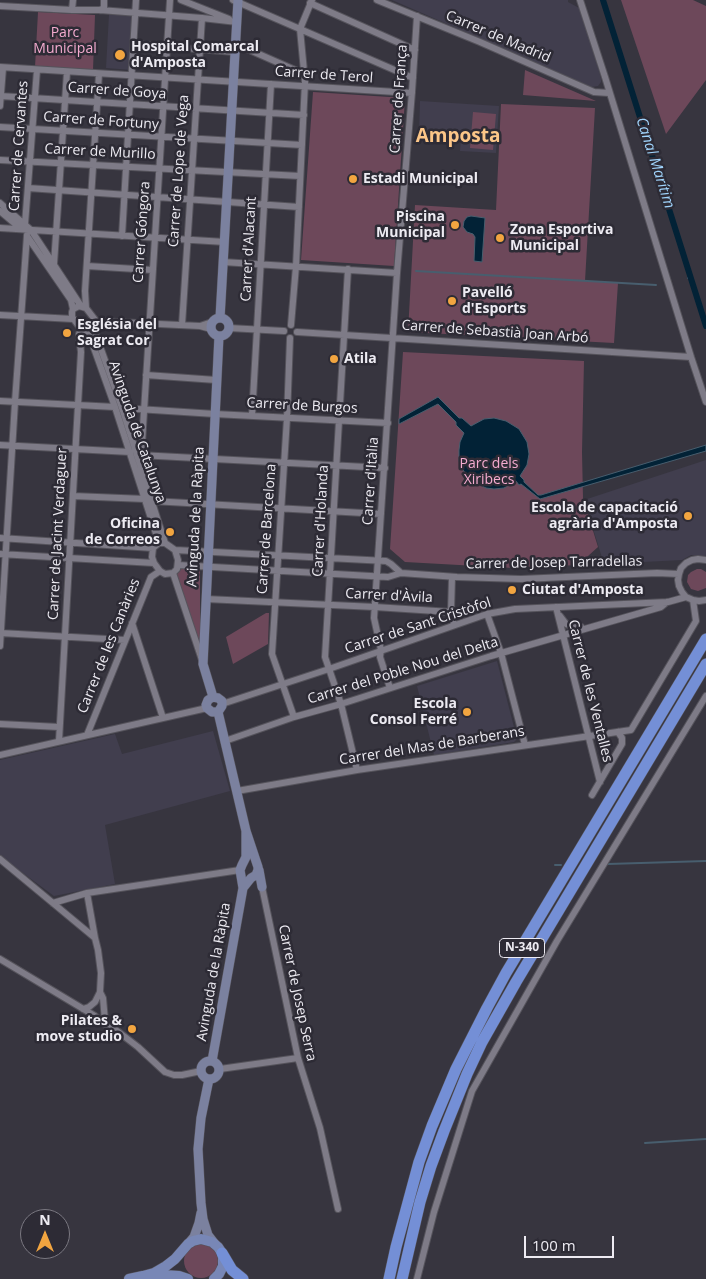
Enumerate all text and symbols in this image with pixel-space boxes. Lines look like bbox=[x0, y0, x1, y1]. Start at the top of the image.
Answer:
street label: Carrer de Madrid bbox=[443, 7, 553, 67]
park label: Parc Municipal bbox=[33, 25, 97, 58]
place label: Hospital Comarcal d'Amposta bbox=[131, 39, 259, 72]
street label: Carrer de França bbox=[387, 44, 411, 154]
marker: Hospital Comarcal d'Amposta bbox=[113, 48, 127, 62]
street label: Carrer de Terol bbox=[274, 63, 374, 87]
street label: Carrer de Goya bbox=[67, 79, 167, 103]
street label: Carrer de Cervantes bbox=[6, 80, 32, 212]
street label: Carrer de Lope de Vega bbox=[165, 94, 193, 248]
street label: Carrer de Fortuny bbox=[43, 109, 159, 133]
water label: Canal Marítim bbox=[632, 115, 678, 211]
district label: Amposta bbox=[416, 126, 500, 148]
street label: Carrer de Murillo bbox=[44, 141, 156, 163]
place label: Estadi Municipal bbox=[363, 171, 478, 187]
marker: Estadi Municipal bbox=[347, 173, 359, 185]
street label: Carrer Góngora bbox=[130, 181, 154, 283]
street label: Carrer d'Alacant bbox=[238, 196, 260, 302]
place label: Piscina Municipal bbox=[376, 209, 445, 242]
marker: Piscina Municipal bbox=[449, 219, 461, 231]
place label: Zona Esportiva Municipal bbox=[510, 222, 614, 254]
marker: Zona Esportiva Municipal bbox=[494, 232, 506, 244]
place label: Pavelló d'Esports bbox=[462, 285, 526, 318]
marker: Pavelló d'Esports bbox=[446, 295, 458, 307]
place label: Església del Sagrat Cor bbox=[77, 317, 157, 350]
street label: Carrer de Sebastià Joan Arbó bbox=[401, 317, 589, 347]
marker: Església del Sagrat Cor bbox=[61, 327, 73, 339]
place label: Atila bbox=[344, 351, 377, 367]
marker: Atila bbox=[328, 353, 340, 365]
street label: Avinguda de Catalunya bbox=[105, 359, 169, 505]
street label: Carrer de Burgos bbox=[246, 395, 358, 417]
street label: Carrer d'Itàlia bbox=[360, 436, 382, 526]
street label: Avinguda de la Ràpita bbox=[184, 446, 208, 588]
street label: Carrer de Jacint Verdaguer bbox=[45, 447, 71, 621]
park label: Parc dels Xiribecs bbox=[460, 456, 518, 488]
street label: Carrer de Barcelona bbox=[254, 463, 280, 595]
street label: Carrer d'Holanda bbox=[310, 465, 332, 577]
place label: Escola de capacitació agrària d'Amposta bbox=[531, 500, 678, 532]
marker: Escola de capacitació agrària d'Amposta bbox=[682, 510, 694, 522]
place label: Oficina de Correos bbox=[85, 516, 160, 548]
marker: Oficina de Correos bbox=[164, 526, 176, 538]
street label: Carrer de Josep Tarradellas bbox=[465, 553, 643, 573]
street label: Carrer de les Canàries bbox=[74, 576, 144, 716]
place label: Ciutat d'Amposta bbox=[522, 582, 644, 598]
marker: Ciutat d'Amposta bbox=[506, 584, 518, 596]
street label: Carrer d'Àvila bbox=[345, 585, 433, 607]
street label: Carrer de Sant Cristòfol bbox=[343, 594, 493, 658]
street label: Carrer de les Ventalles bbox=[564, 618, 616, 764]
street label: Carrer del Poble Nou del Delta bbox=[306, 634, 500, 708]
place label: Escola Consol Ferré bbox=[370, 696, 457, 729]
marker: Escola Consol Ferré bbox=[461, 706, 473, 718]
street label: Carrer del Mas de Barberans bbox=[338, 723, 526, 769]
street label: Avinguda de la Ràpita bbox=[194, 901, 234, 1043]
street label: Carrer de Josep Serra bbox=[274, 923, 320, 1063]
road number: N-340 bbox=[500, 938, 544, 958]
place label: Pilates & move studio bbox=[36, 1013, 122, 1046]
marker: Pilates & move studio bbox=[126, 1023, 138, 1035]
north arrow bbox=[20, 1209, 70, 1259]
text: N bbox=[39, 1210, 51, 1229]
scale bar bbox=[526, 1226, 616, 1258]
text: 100 m bbox=[532, 1235, 576, 1255]

